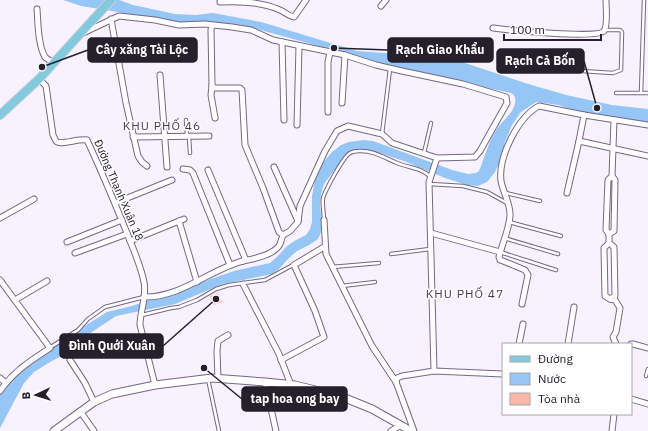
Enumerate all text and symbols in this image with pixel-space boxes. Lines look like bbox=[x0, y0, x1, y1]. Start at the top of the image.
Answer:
scale bar bbox=[504, 16, 601, 42]
text: 100 m bbox=[510, 22, 545, 37]
callout: Cây xăng Tài Lộc bbox=[88, 38, 197, 62]
callout: Rạch Giao Khẩu bbox=[388, 38, 493, 62]
text: Rạch Giao Khẩu bbox=[396, 41, 484, 57]
text: Cây xăng Tài Lộc bbox=[96, 42, 188, 57]
callout: Rạch Cả Bốn bbox=[497, 49, 584, 73]
text: Rạch Cả Bốn bbox=[505, 52, 575, 68]
district label: KHU PHỐ 46 bbox=[123, 117, 201, 133]
street label: Đường Thạnh Xuân 18 bbox=[91, 137, 147, 243]
district label: KHU PHỐ 47 bbox=[426, 285, 504, 301]
callout: Đình Quới Xuân bbox=[60, 334, 163, 358]
text: Đình Quới Xuân bbox=[69, 338, 155, 353]
legend bbox=[502, 343, 632, 415]
text: Đường bbox=[538, 351, 573, 366]
text: Nước bbox=[538, 371, 566, 386]
north arrow bbox=[16, 375, 56, 415]
callout: tap hoa ong bay bbox=[242, 387, 347, 411]
text: tap hoa ong bay bbox=[251, 391, 340, 406]
text: Tòa nhà bbox=[538, 391, 581, 406]
text: B bbox=[19, 392, 33, 400]

